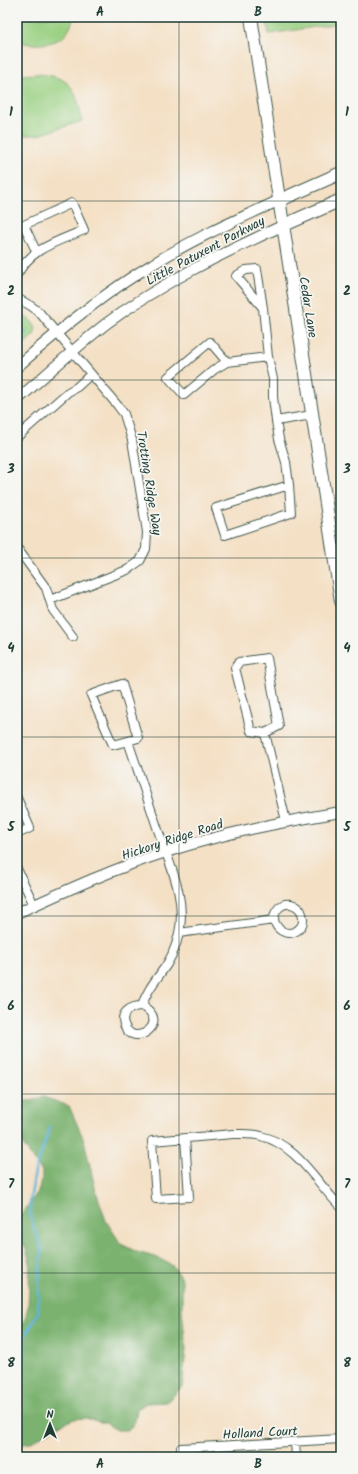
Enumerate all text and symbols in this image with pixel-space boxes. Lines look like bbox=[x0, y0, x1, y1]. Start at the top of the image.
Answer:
text: A bbox=[96, 2, 104, 23]
text: B bbox=[254, 2, 262, 23]
text: 1 bbox=[9, 102, 13, 123]
text: 1 bbox=[345, 102, 349, 123]
street label: Little Patuxent Parkway bbox=[142, 211, 270, 292]
street label: Cedar Lane bbox=[292, 275, 323, 339]
text: 2 bbox=[7, 281, 15, 302]
text: 2 bbox=[343, 281, 351, 302]
street label: Trotting Ridge Way bbox=[130, 430, 167, 538]
text: 3 bbox=[6, 459, 15, 480]
text: 3 bbox=[342, 459, 351, 480]
text: 4 bbox=[7, 638, 15, 659]
text: 4 bbox=[343, 638, 351, 659]
street label: Hickory Ridge Road bbox=[119, 814, 226, 867]
text: 5 bbox=[7, 817, 16, 838]
text: 5 bbox=[343, 817, 352, 838]
text: 6 bbox=[7, 996, 15, 1017]
text: 6 bbox=[343, 996, 351, 1017]
text: 7 bbox=[8, 1174, 15, 1195]
text: 7 bbox=[344, 1174, 351, 1195]
text: 8 bbox=[7, 1353, 15, 1374]
text: 8 bbox=[343, 1353, 351, 1374]
north arrow bbox=[30, 1404, 70, 1444]
text: N bbox=[47, 1406, 54, 1424]
street label: Holland Court bbox=[222, 1421, 299, 1446]
text: A bbox=[96, 1454, 104, 1474]
text: B bbox=[254, 1454, 262, 1474]

